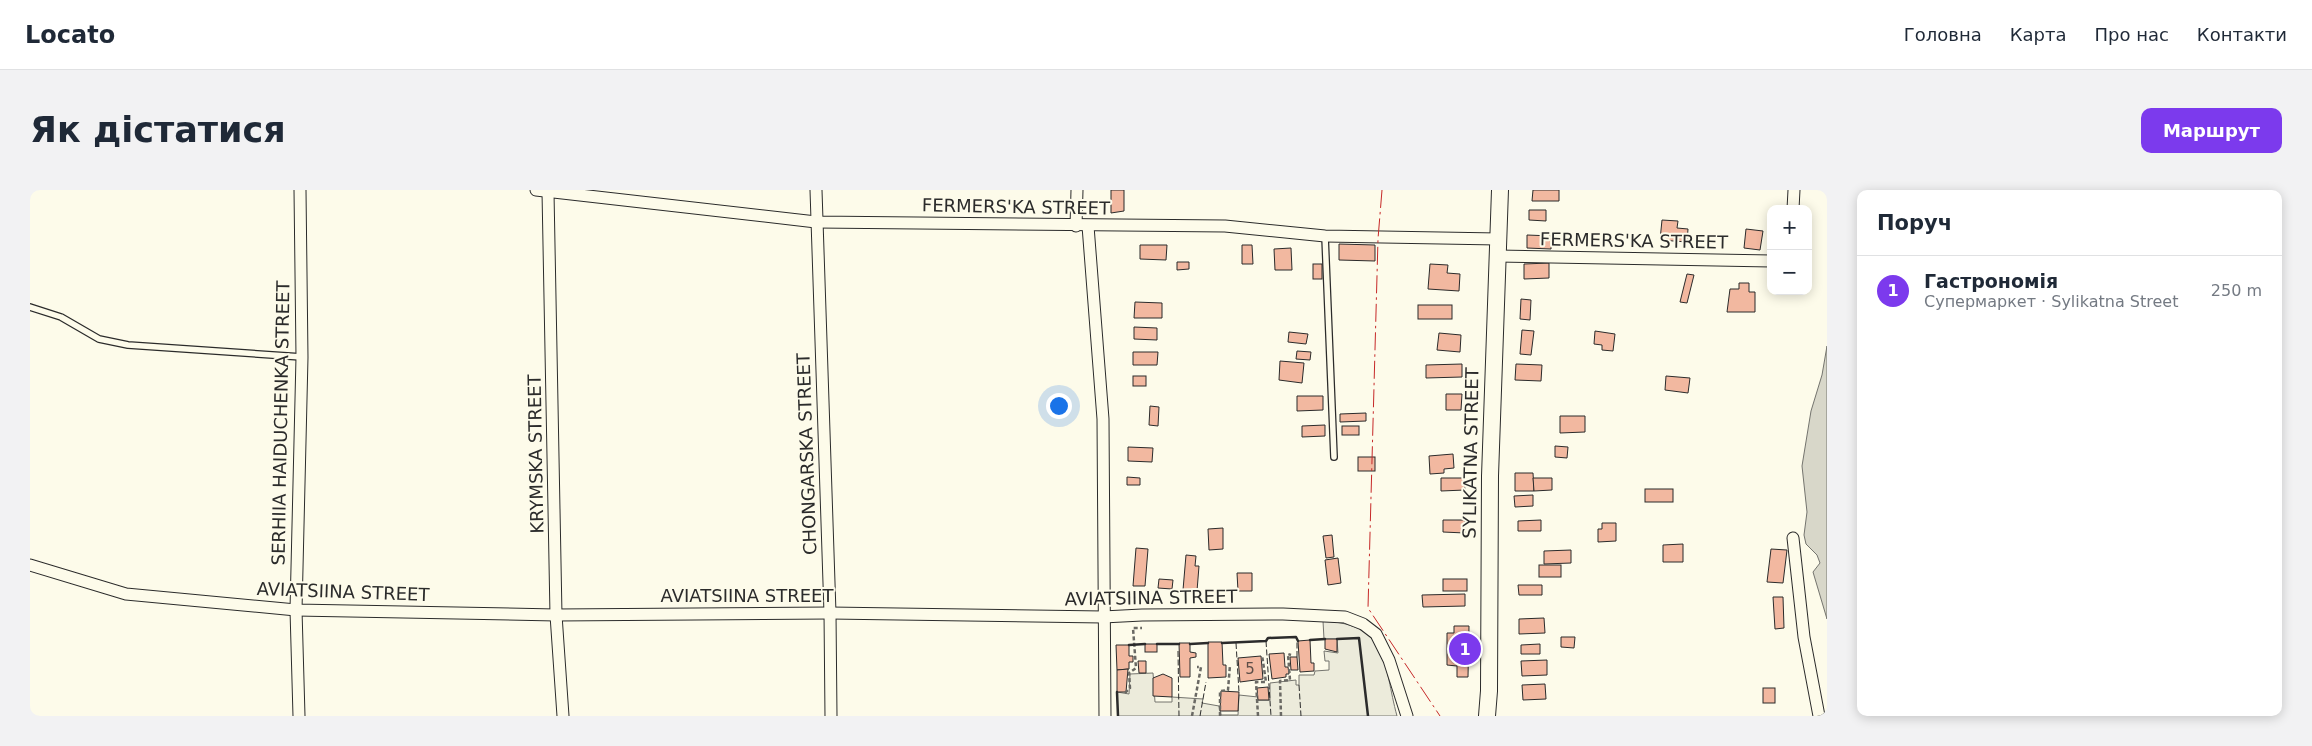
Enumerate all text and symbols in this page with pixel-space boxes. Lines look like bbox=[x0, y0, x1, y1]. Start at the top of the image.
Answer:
text: Locato bbox=[25, 21, 115, 49]
text: Головна bbox=[1904, 24, 1982, 45]
text: Карта bbox=[2010, 24, 2066, 45]
text: Про нас bbox=[2094, 24, 2169, 45]
text: Контакти bbox=[2197, 24, 2287, 45]
button: Маршрут bbox=[2141, 108, 2282, 153]
text: Як дістатися bbox=[30, 110, 286, 150]
street label: FERMERS'KA STREET bbox=[922, 194, 1111, 219]
map controls bbox=[1767, 205, 1812, 295]
button: + bbox=[1767, 205, 1812, 250]
text: Поруч bbox=[1877, 211, 1952, 235]
street label: FERMERS'KA STREET bbox=[1540, 228, 1729, 253]
button: − bbox=[1767, 250, 1812, 295]
text: Гастрономія bbox=[1924, 270, 2058, 292]
street label: SERHIIA HAIDUCHENKA STREET bbox=[268, 279, 294, 566]
text: 1 bbox=[1887, 281, 1899, 300]
text: 250 m bbox=[2211, 281, 2262, 300]
text: Супермаркет · Sylikatna Street bbox=[1924, 292, 2178, 311]
street label: CHONGARSKA STREET bbox=[792, 352, 821, 555]
street label: SYLIKATNA STREET bbox=[1459, 366, 1483, 539]
street label: KRYMSKA STREET bbox=[524, 373, 547, 534]
your location bbox=[1046, 393, 1072, 419]
street label: AVIATSIINA STREET bbox=[256, 578, 431, 605]
street label: AVIATSIINA STREET bbox=[661, 585, 834, 606]
street label: AVIATSIINA STREET bbox=[1064, 585, 1239, 610]
pin: 1 bbox=[1449, 630, 1481, 668]
house number: 5 bbox=[1245, 660, 1255, 678]

